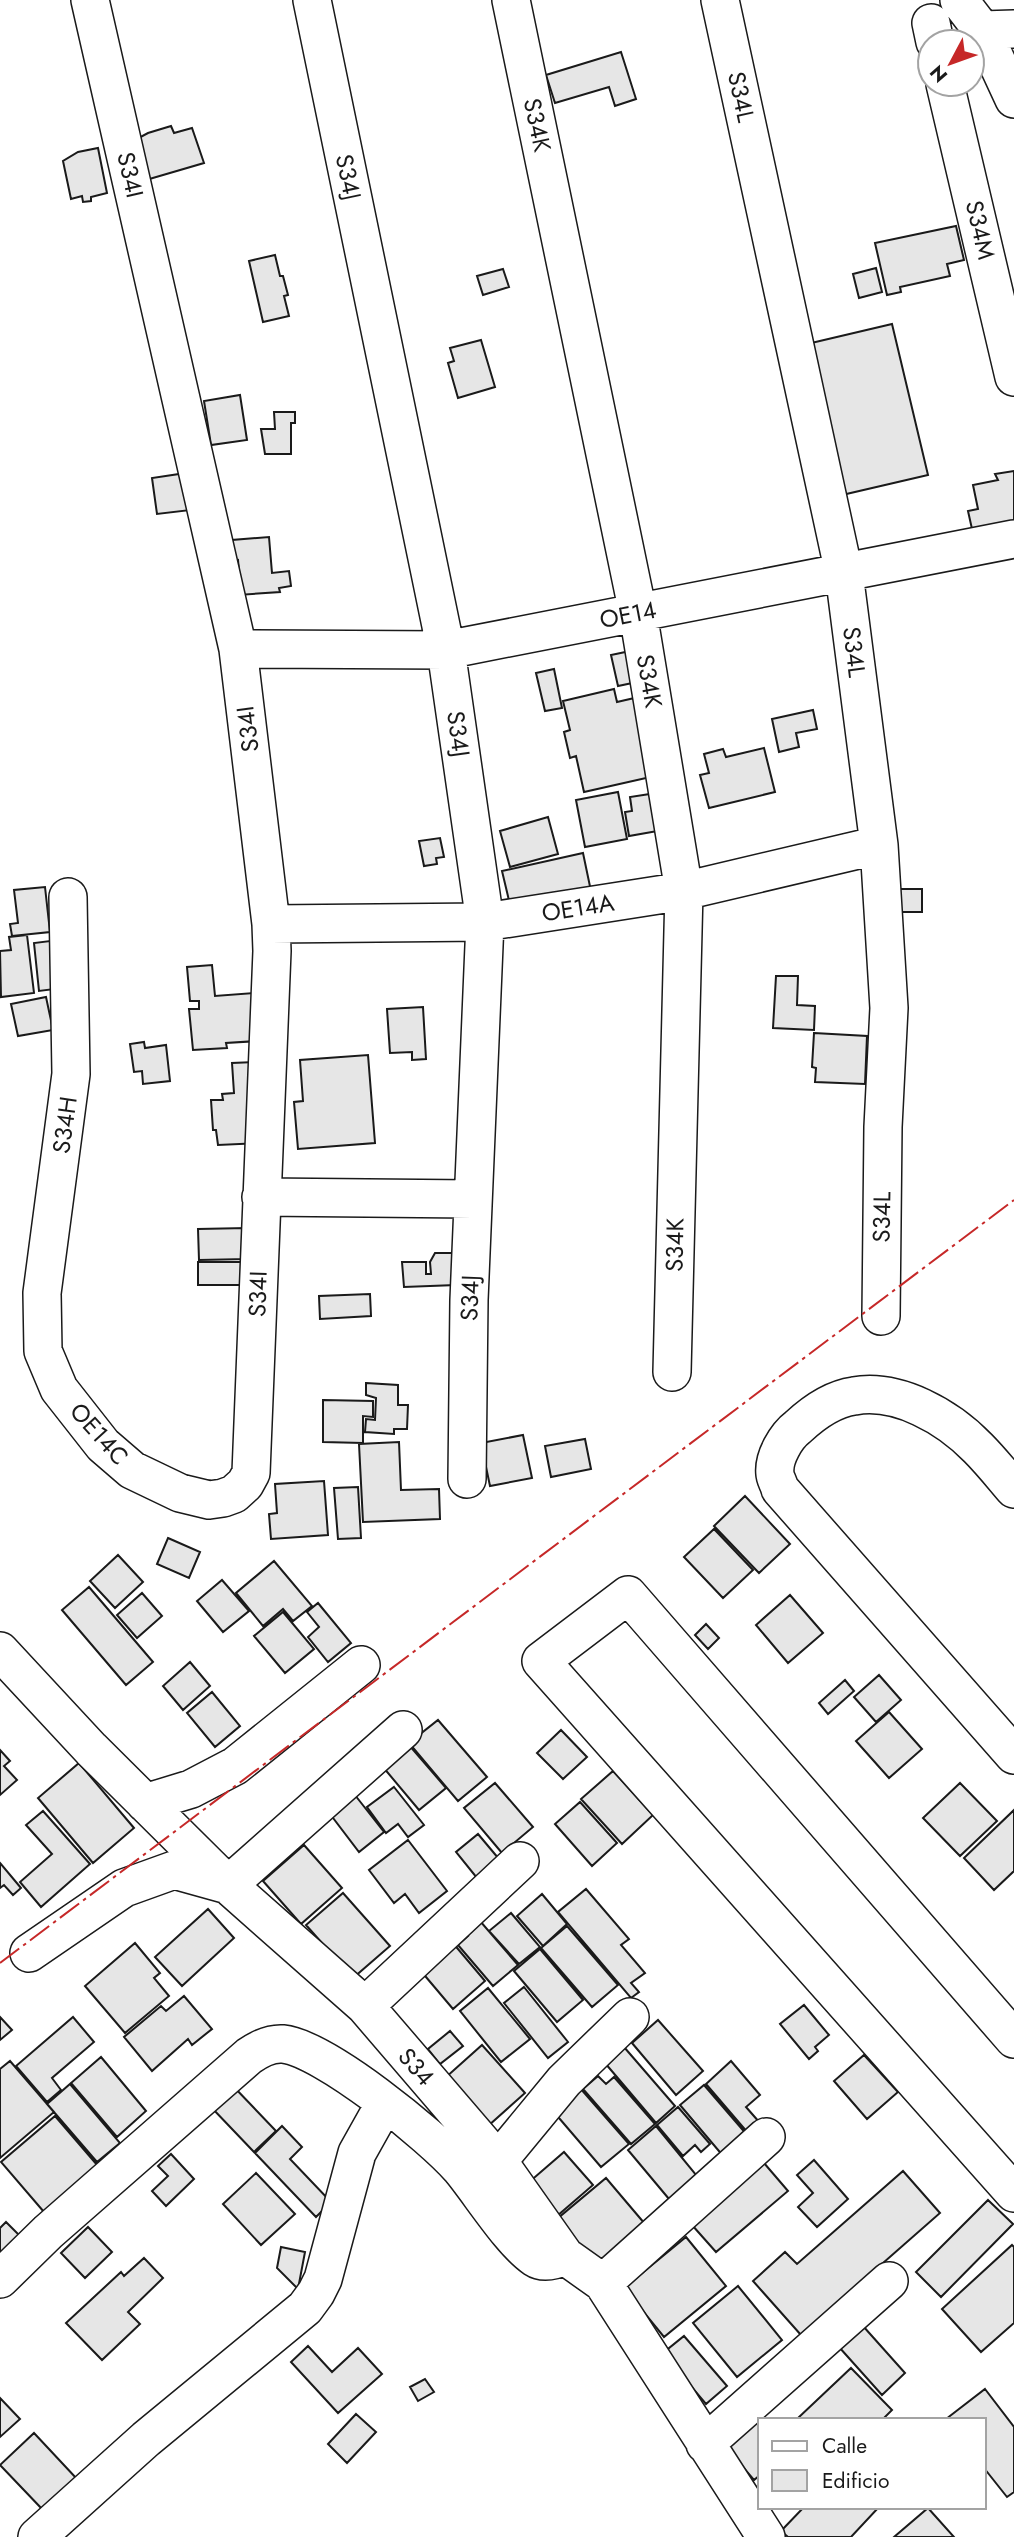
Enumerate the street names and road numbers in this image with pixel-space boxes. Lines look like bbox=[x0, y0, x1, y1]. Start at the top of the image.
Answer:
street label: S34L bbox=[719, 68, 764, 126]
street label: S34K bbox=[515, 95, 560, 155]
street label: S34I bbox=[108, 148, 153, 201]
street label: S34J bbox=[327, 151, 370, 203]
street label: S34M bbox=[957, 197, 1004, 263]
street label: OE14 bbox=[597, 592, 659, 637]
street label: S34L bbox=[834, 624, 875, 680]
street label: S34K bbox=[628, 651, 671, 711]
street label: S34I bbox=[227, 704, 268, 754]
street label: S34J bbox=[438, 709, 479, 759]
street label: OE14A bbox=[539, 885, 617, 930]
street label: S34H bbox=[43, 1094, 86, 1156]
street label: S34L bbox=[864, 1191, 899, 1243]
street label: S34K bbox=[657, 1217, 692, 1272]
street label: S34I bbox=[239, 1270, 276, 1318]
street label: S34J bbox=[451, 1274, 488, 1322]
street label: OE14C bbox=[62, 1395, 137, 1473]
street label: S34 bbox=[390, 2040, 443, 2093]

